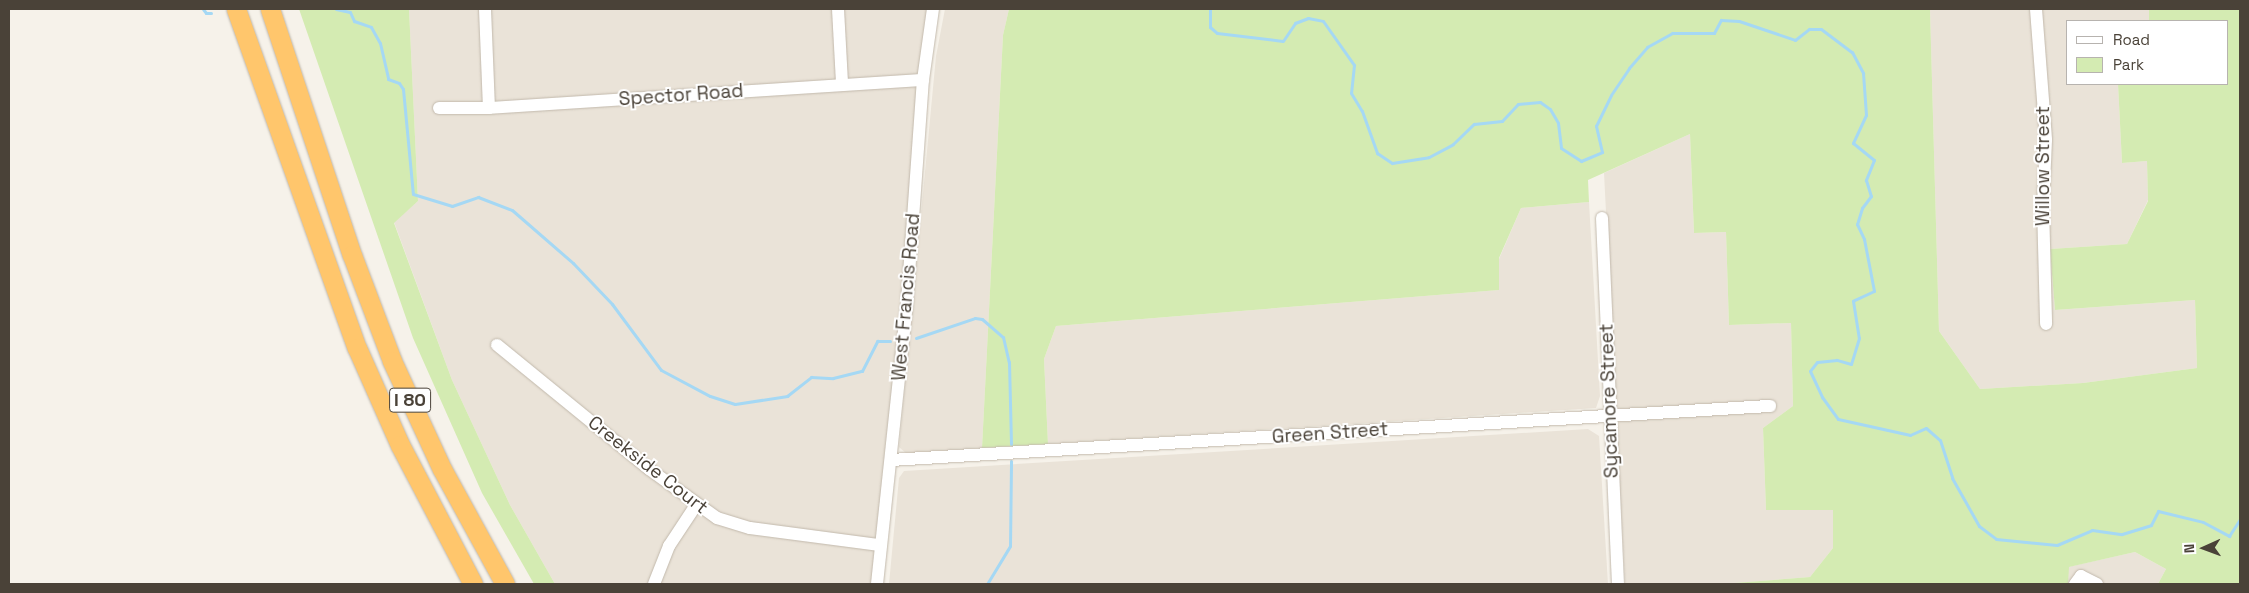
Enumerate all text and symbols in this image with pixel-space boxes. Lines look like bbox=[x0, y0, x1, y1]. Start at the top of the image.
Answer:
legend bbox=[2066, 20, 2229, 85]
text: Road bbox=[2113, 30, 2150, 49]
text: Park bbox=[2113, 55, 2144, 74]
street label: Spector Road bbox=[618, 79, 744, 111]
street label: Willow Street bbox=[2032, 106, 2054, 226]
street label: West Francis Road bbox=[887, 212, 925, 382]
street label: Sycamore Street bbox=[1595, 323, 1623, 479]
road number: I 80 bbox=[389, 384, 431, 416]
street label: Creekside Court bbox=[583, 411, 713, 519]
street label: Green Street bbox=[1271, 418, 1389, 448]
north arrow bbox=[2179, 523, 2229, 573]
text: N bbox=[2180, 544, 2198, 554]

